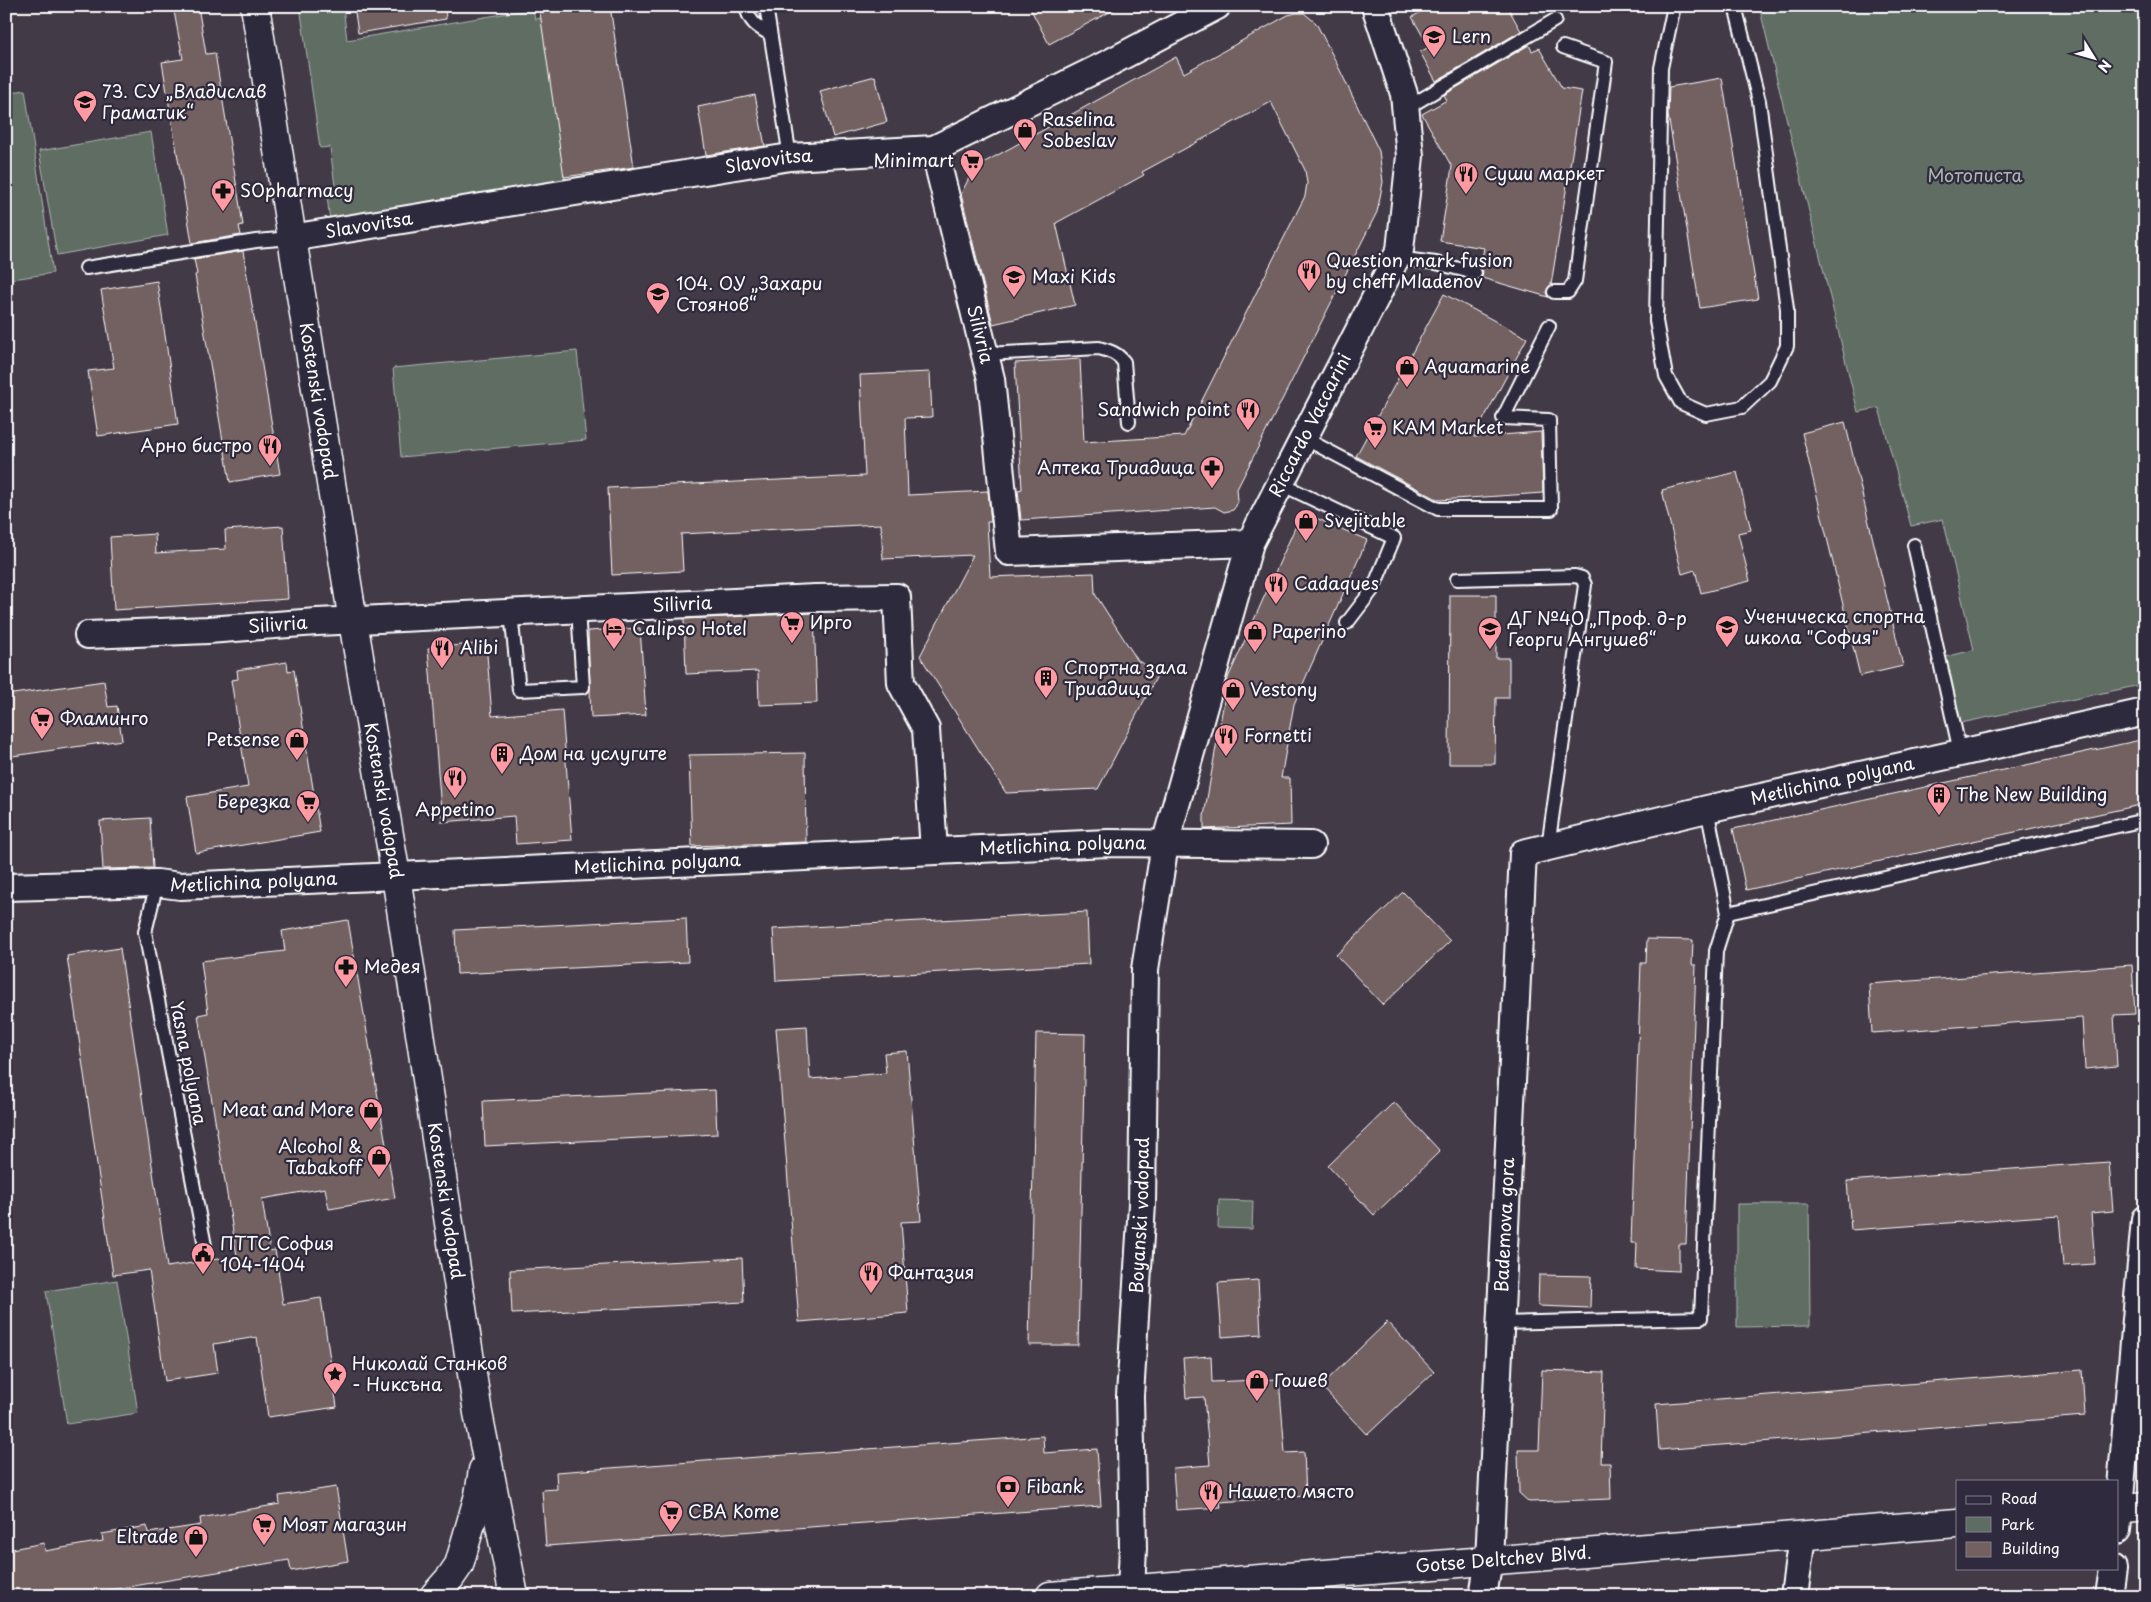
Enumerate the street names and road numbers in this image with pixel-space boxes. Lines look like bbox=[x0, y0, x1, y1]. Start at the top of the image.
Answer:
street label: Slavovitsa bbox=[723, 141, 813, 179]
street label: Slavovitsa bbox=[323, 203, 415, 244]
street label: Silivria bbox=[961, 302, 1002, 367]
street label: Kostenski vodopad bbox=[294, 321, 345, 481]
street label: Riccardo Vaccarini bbox=[1261, 348, 1357, 501]
street label: Silivria bbox=[652, 588, 713, 618]
street label: Silivria bbox=[247, 608, 309, 639]
street label: Kostenski vodopad bbox=[358, 720, 411, 881]
street label: Metlichina polyana bbox=[1748, 748, 1917, 811]
street label: Metlichina polyana bbox=[979, 828, 1147, 861]
street label: Metlichina polyana bbox=[573, 845, 742, 880]
street label: Metlichina polyana bbox=[169, 864, 338, 899]
street label: Yasna polyana bbox=[164, 998, 215, 1128]
street label: Kostenski vodopad bbox=[422, 1120, 472, 1281]
street label: Boyanski vodopad bbox=[1121, 1137, 1155, 1294]
street label: Bademova gora bbox=[1487, 1157, 1520, 1293]
street label: Gotse Deltchev Blvd. bbox=[1414, 1537, 1593, 1579]

